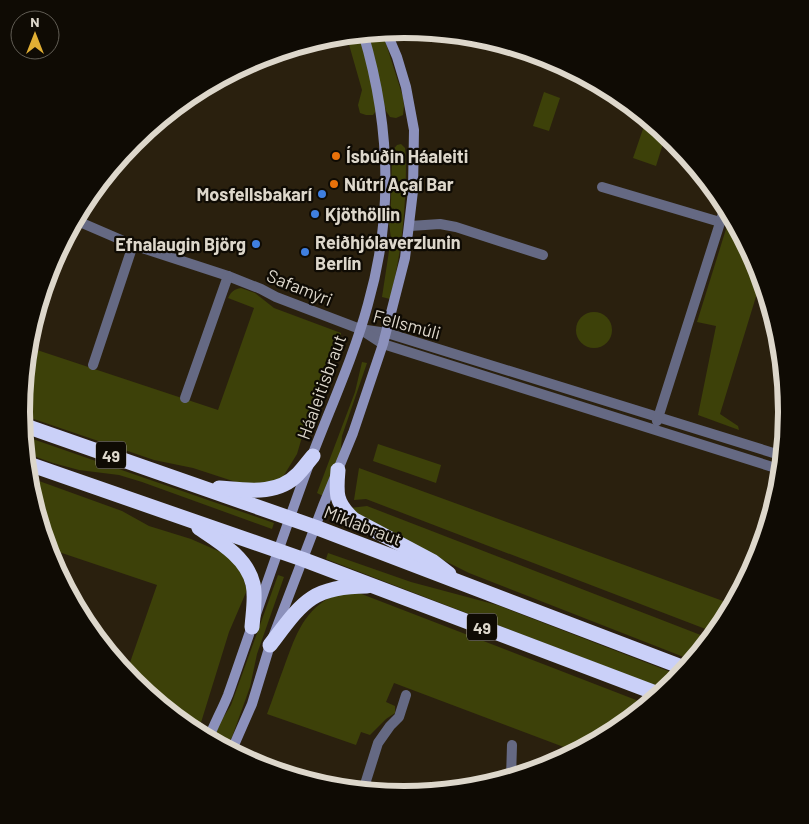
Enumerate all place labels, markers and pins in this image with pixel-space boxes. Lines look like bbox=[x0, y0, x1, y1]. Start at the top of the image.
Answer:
place label: Ísbúðin Háaleiti bbox=[346, 145, 468, 167]
marker: Ísbúðin Háaleiti bbox=[330, 150, 342, 162]
place label: Nútrí Açaí Bar bbox=[344, 173, 454, 195]
marker: Nútrí Açaí Bar bbox=[328, 178, 340, 190]
place label: Mosfellsbakarí bbox=[196, 183, 313, 205]
marker: Mosfellsbakarí bbox=[316, 188, 328, 200]
place label: Kjöthöllin bbox=[325, 203, 400, 225]
marker: Kjöthöllin bbox=[309, 208, 321, 220]
place label: Reiðhjólaverzlunin Berlín bbox=[315, 231, 461, 274]
place label: Efnalaugin Björg bbox=[115, 233, 246, 255]
marker: Efnalaugin Björg bbox=[250, 238, 262, 250]
marker: Reiðhjólaverzlunin Berlín bbox=[299, 246, 311, 258]

